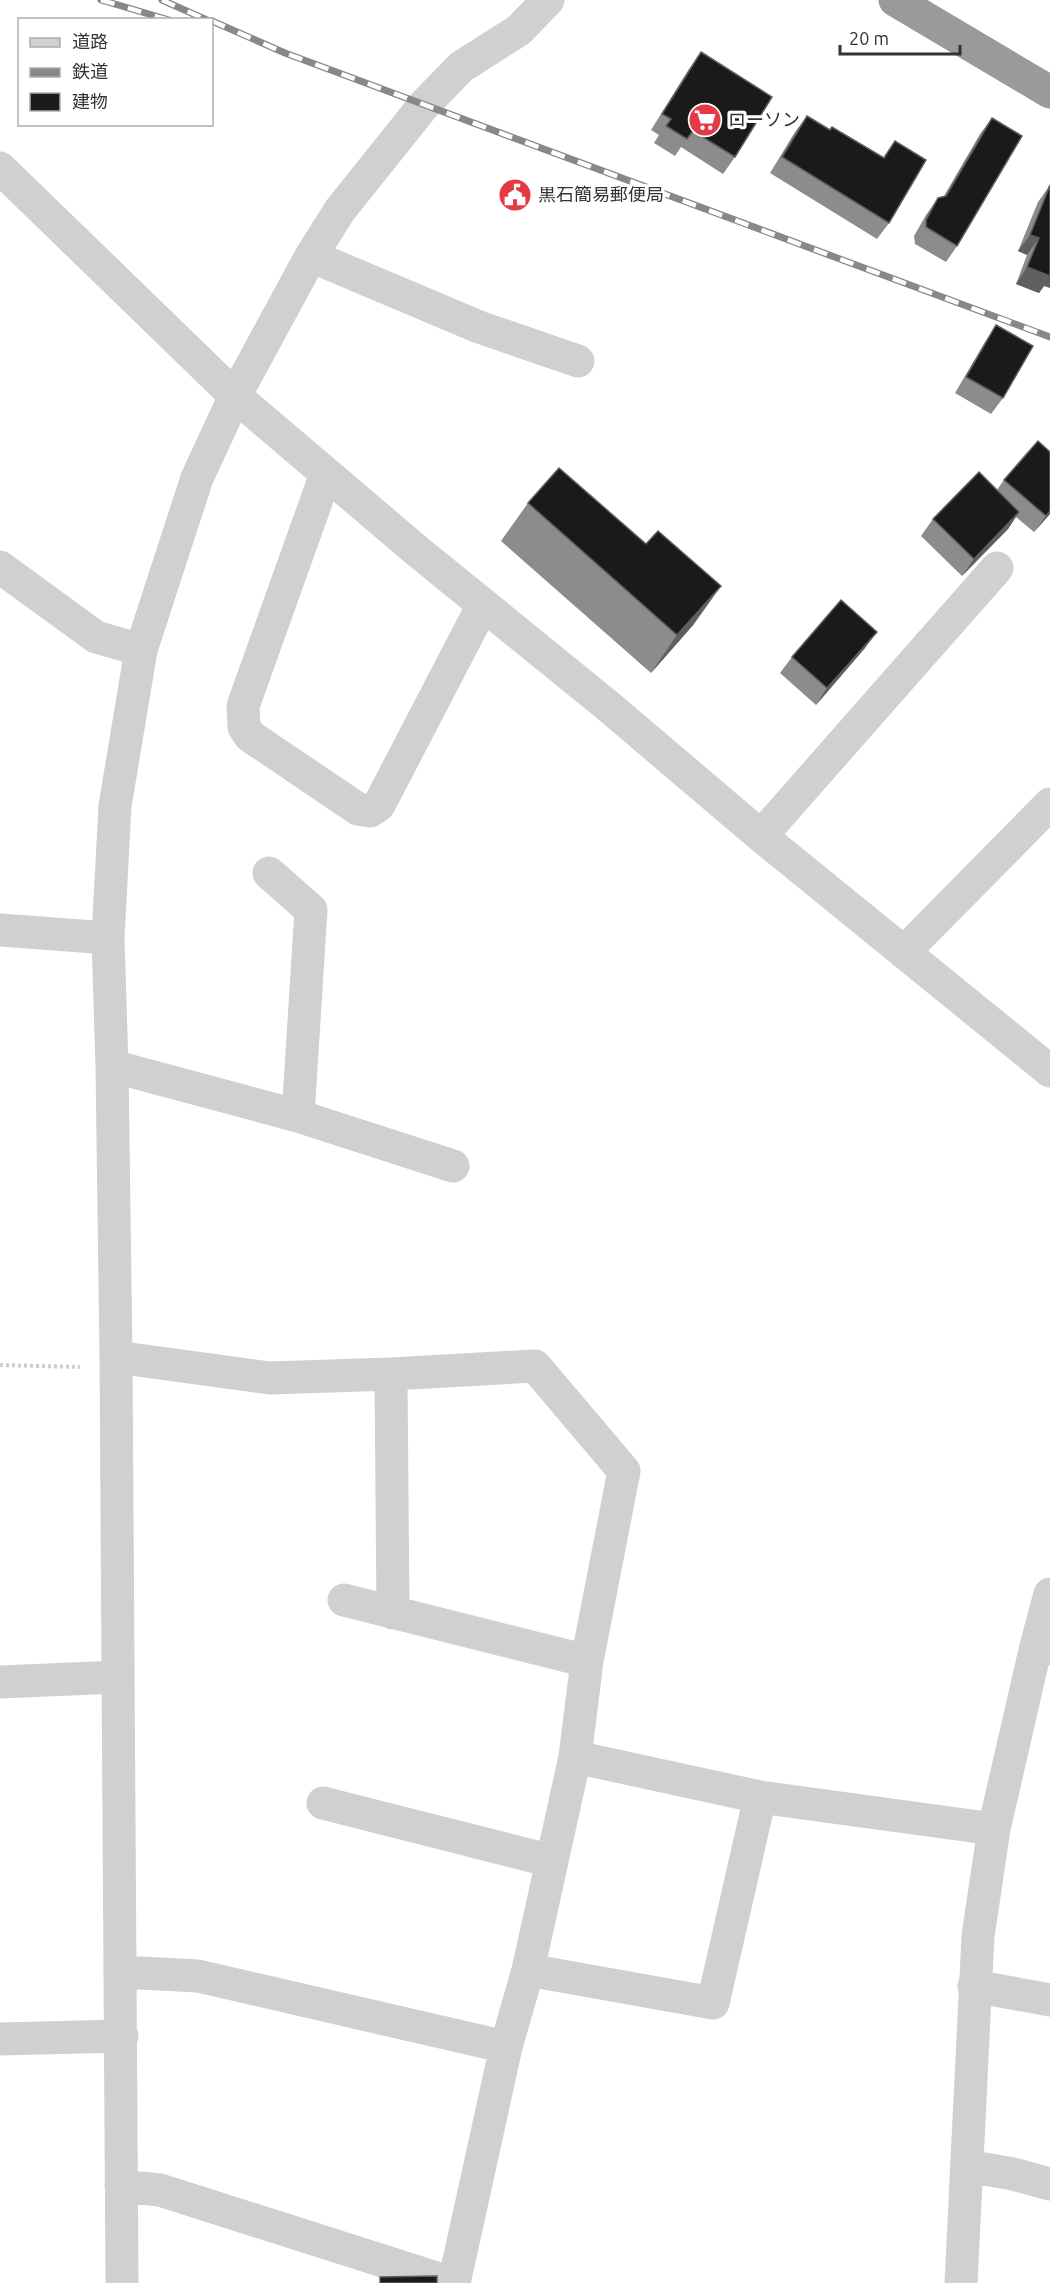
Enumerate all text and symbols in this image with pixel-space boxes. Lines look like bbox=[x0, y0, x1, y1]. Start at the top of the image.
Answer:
legend bbox=[18, 18, 213, 126]
scale bar bbox=[840, 18, 960, 56]
text: 20 m bbox=[849, 28, 889, 48]
text: 道路 bbox=[72, 31, 108, 51]
text: 鉄道 bbox=[72, 61, 108, 81]
text: 建物 bbox=[72, 91, 108, 111]
supermarket icon: ローソン bbox=[687, 102, 723, 138]
place label: ローソン bbox=[728, 109, 800, 129]
public building icon: 黒石簡易郵便局 bbox=[497, 177, 533, 213]
place label: 黒石簡易郵便局 bbox=[538, 184, 664, 204]

